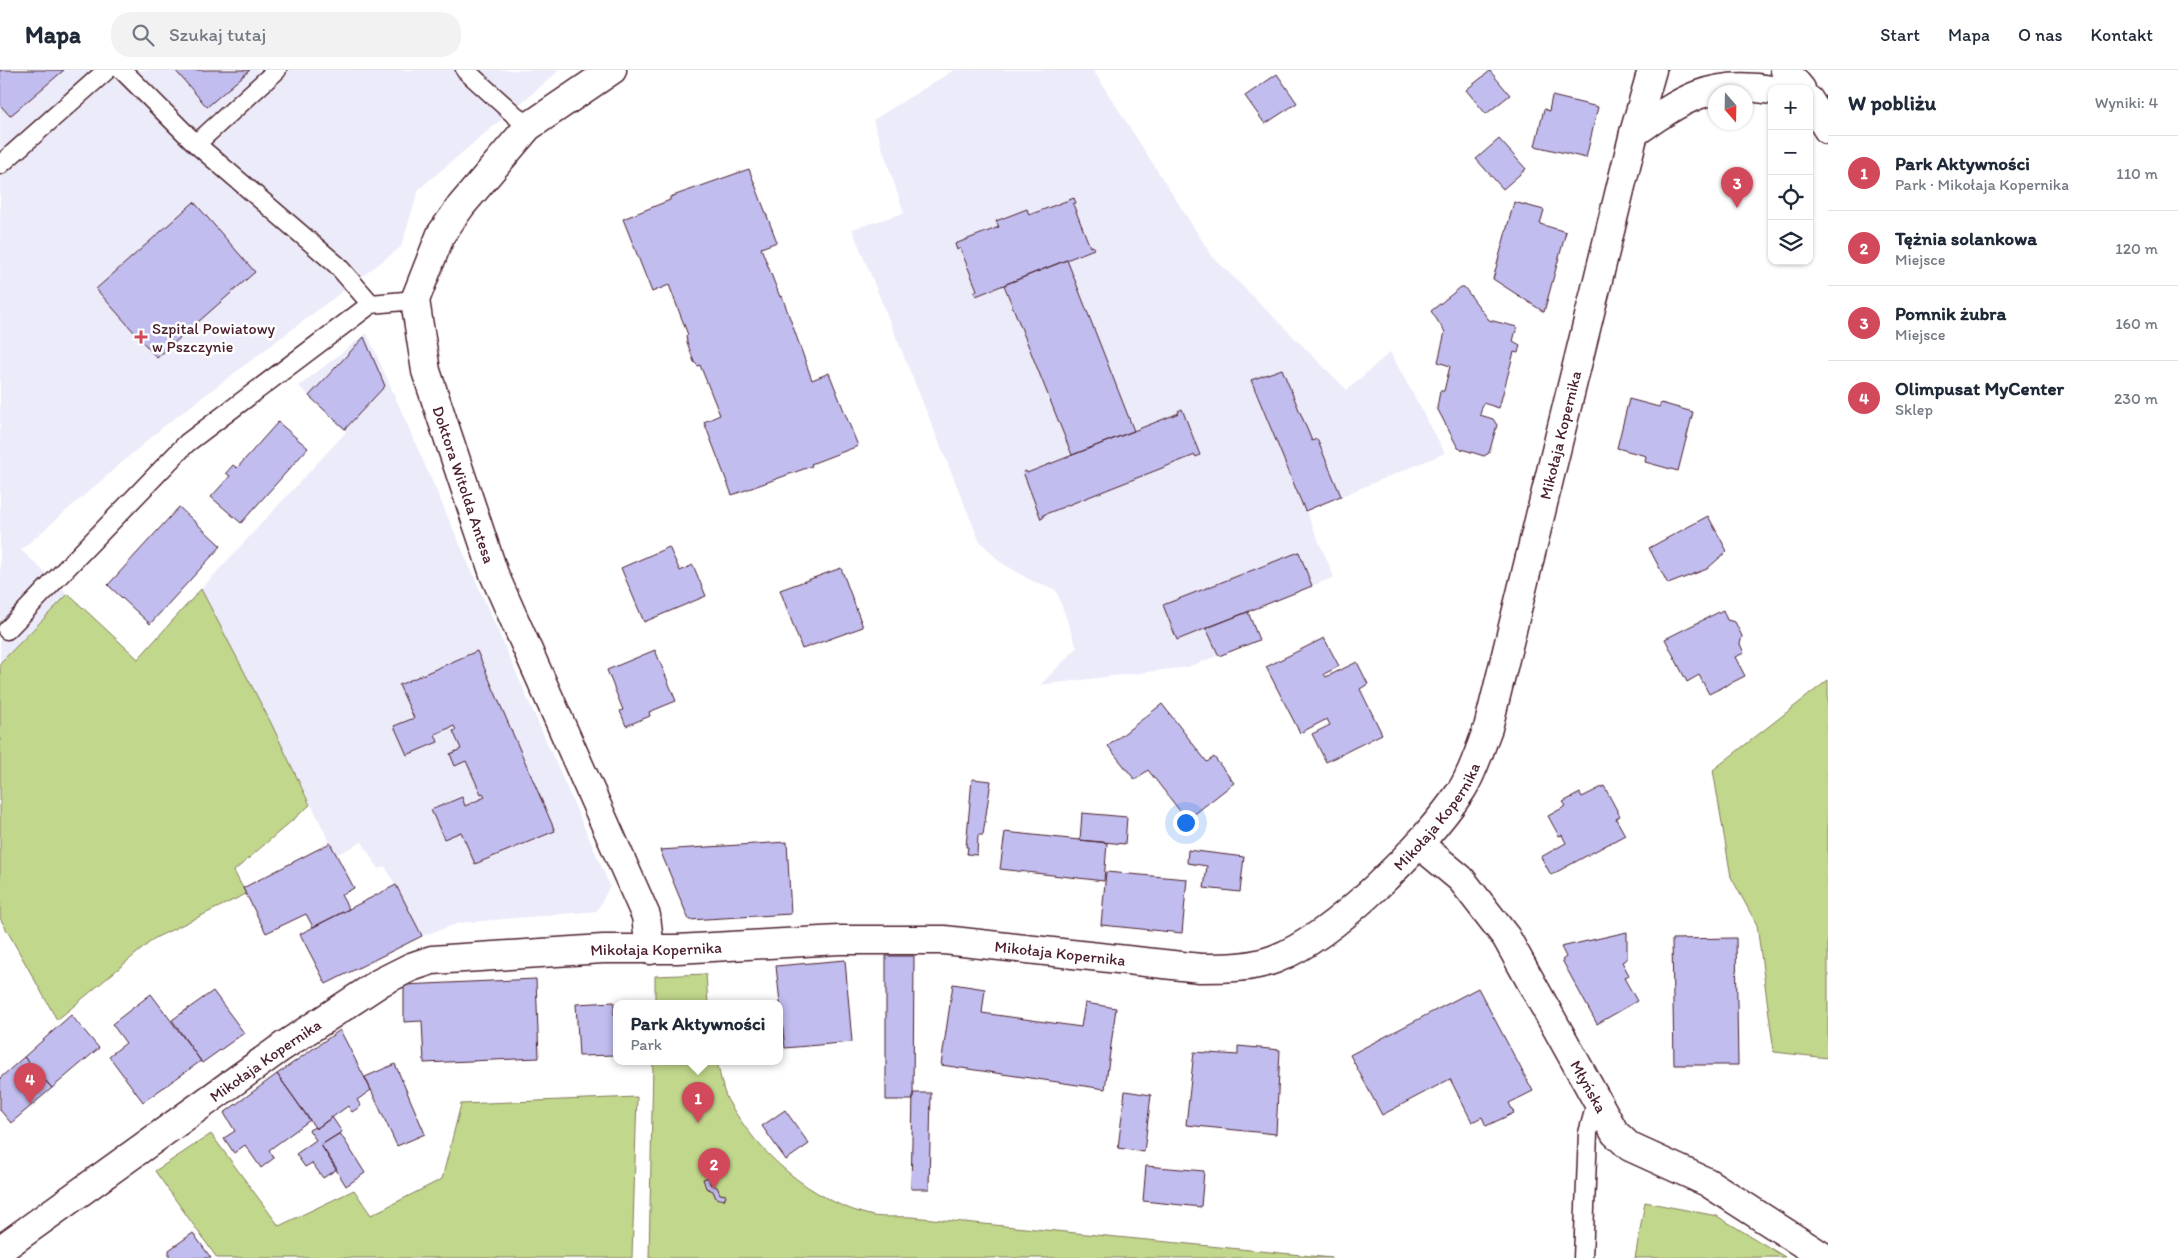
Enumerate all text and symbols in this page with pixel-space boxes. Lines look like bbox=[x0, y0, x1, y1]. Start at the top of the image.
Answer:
search box bbox=[111, 12, 461, 57]
text: Mapa bbox=[25, 20, 81, 49]
icon: search bbox=[129, 21, 157, 49]
text: Szukaj tutaj bbox=[169, 23, 266, 46]
text: Start bbox=[1880, 24, 1920, 46]
text: Mapa bbox=[1948, 24, 1990, 46]
text: O nas bbox=[2018, 24, 2063, 46]
text: Kontakt bbox=[2091, 24, 2153, 46]
north arrow bbox=[1708, 85, 1753, 130]
map controls bbox=[1768, 85, 1813, 265]
button: + bbox=[1768, 85, 1813, 130]
text: W pobliżu bbox=[1848, 90, 1936, 115]
text: Wyniki: 4 bbox=[2095, 93, 2158, 112]
button: − bbox=[1768, 130, 1813, 175]
text: Park Aktywności bbox=[1895, 152, 2030, 175]
text: 1 bbox=[1860, 164, 1868, 183]
text: 110 m bbox=[2116, 164, 2158, 183]
pin: 3 bbox=[1721, 167, 1753, 208]
button: locate bbox=[1768, 175, 1813, 220]
text: Park · Mikołaja Kopernika bbox=[1895, 175, 2069, 194]
button: layers bbox=[1768, 220, 1813, 265]
text: Tężnia solankowa bbox=[1895, 227, 2037, 250]
text: 2 bbox=[1860, 239, 1868, 258]
text: 120 m bbox=[2115, 239, 2158, 258]
text: Miejsce bbox=[1895, 250, 1946, 269]
text: Pomnik żubra bbox=[1895, 302, 2006, 325]
text: 3 bbox=[1860, 314, 1868, 333]
text: 160 m bbox=[2115, 314, 2158, 333]
place label: Szpital Powiatowy w Pszczynie bbox=[152, 319, 276, 356]
text: Miejsce bbox=[1895, 325, 1946, 344]
marker: Szpital Powiatowy w Pszczynie bbox=[134, 330, 148, 344]
street label: Mikołaja Kopernika bbox=[1535, 369, 1585, 501]
text: Olimpusat MyCenter bbox=[1895, 377, 2064, 400]
text: 4 bbox=[1859, 389, 1869, 408]
text: 230 m bbox=[2114, 389, 2158, 408]
text: Sklep bbox=[1895, 400, 1933, 419]
street label: Doktora Witolda Antesa bbox=[429, 403, 499, 566]
street label: Mikołaja Kopernika bbox=[1389, 760, 1484, 874]
your location bbox=[1173, 810, 1199, 836]
street label: Mikołaja Kopernika bbox=[994, 936, 1127, 969]
street label: Mikołaja Kopernika bbox=[590, 937, 722, 959]
popup bbox=[613, 1000, 783, 1065]
text: Park Aktywności bbox=[631, 1012, 765, 1035]
street label: Mikołaja Kopernika bbox=[206, 1015, 324, 1106]
text: Park bbox=[631, 1035, 662, 1054]
street label: Młyńska bbox=[1567, 1057, 1612, 1117]
pin: 4 bbox=[14, 1063, 46, 1104]
pin: 1 bbox=[682, 1082, 714, 1123]
pin: 2 bbox=[698, 1148, 730, 1189]

